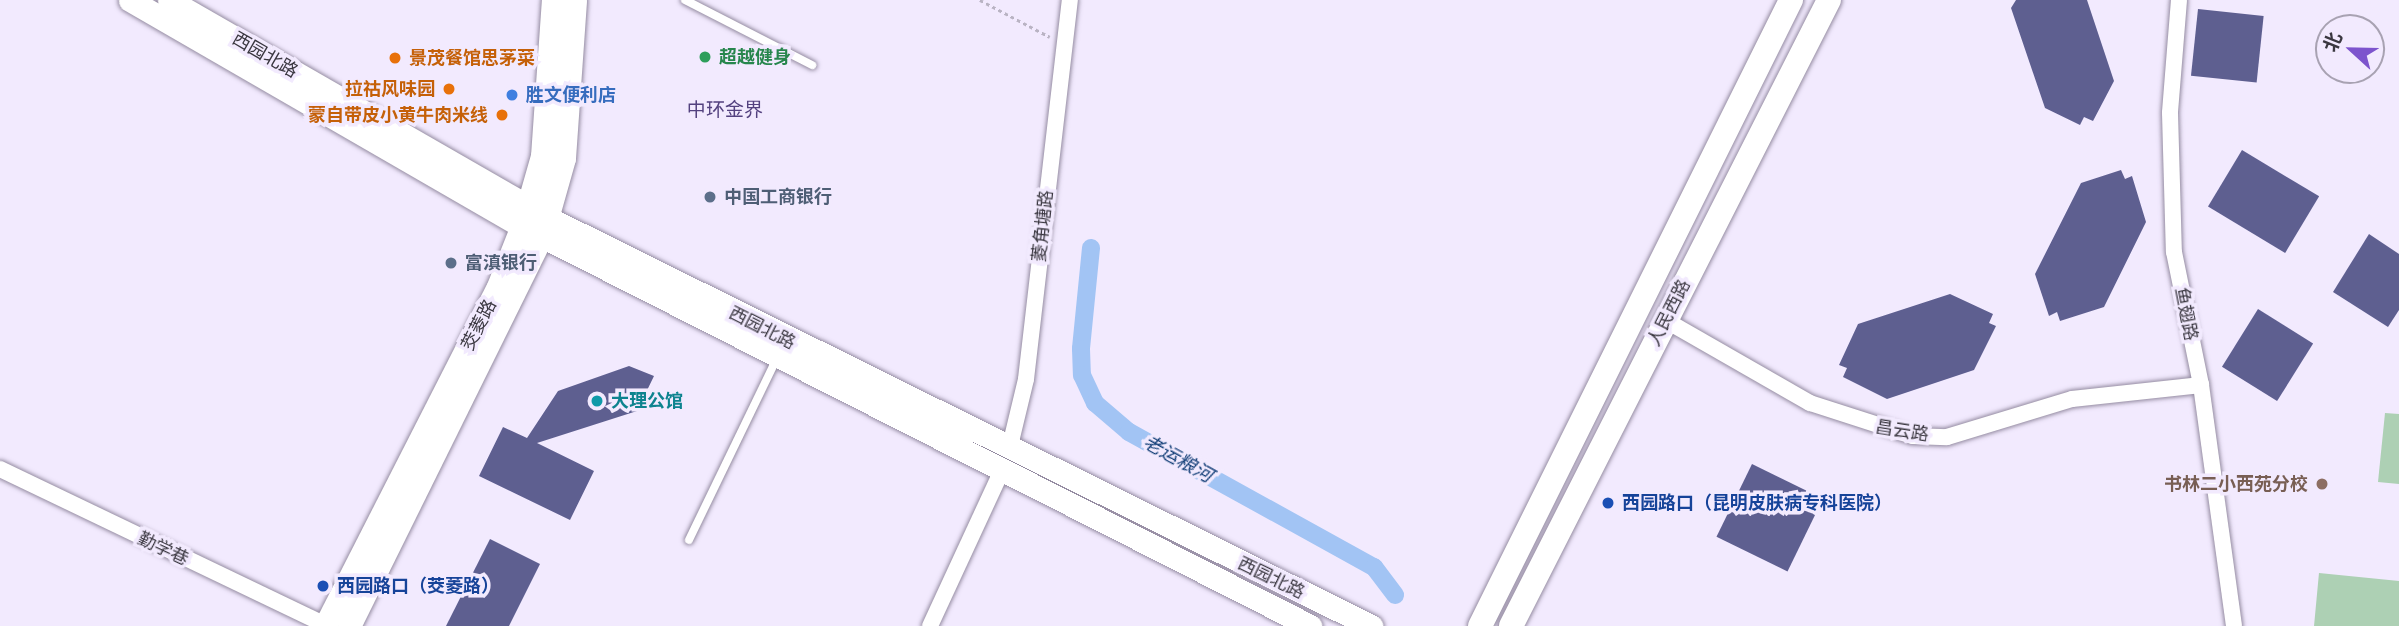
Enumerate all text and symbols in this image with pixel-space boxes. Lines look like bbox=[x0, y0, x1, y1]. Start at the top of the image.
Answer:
north arrow bbox=[2315, 14, 2385, 84]
street label: 西园北路 bbox=[228, 28, 302, 82]
text: 北 bbox=[2318, 29, 2347, 55]
place label: 超越健身 bbox=[719, 46, 791, 68]
place label: 景茂餐馆思茅菜 bbox=[409, 47, 535, 69]
marker: 超越健身 bbox=[697, 49, 713, 65]
marker: 景茂餐馆思茅菜 bbox=[387, 50, 403, 66]
place label: 拉祜风味园 bbox=[345, 78, 435, 100]
marker: 拉祜风味园 bbox=[441, 81, 457, 97]
place label: 胜文便利店 bbox=[526, 84, 616, 106]
marker: 胜文便利店 bbox=[504, 87, 520, 103]
district label: 中环金界 bbox=[687, 99, 763, 121]
place label: 蒙自带皮小黄牛肉米线 bbox=[308, 104, 488, 126]
marker: 蒙自带皮小黄牛肉米线 bbox=[494, 107, 510, 123]
place label: 中国工商银行 bbox=[724, 186, 832, 208]
marker: 中国工商银行 bbox=[702, 189, 718, 205]
street label: 菱角塘路 bbox=[1028, 189, 1058, 263]
place label: 富滇银行 bbox=[465, 252, 537, 274]
marker: 富滇银行 bbox=[443, 255, 459, 271]
street label: 人民西路 bbox=[1643, 276, 1695, 350]
street label: 鱼翅路 bbox=[2170, 285, 2202, 343]
street label: 茭菱路 bbox=[457, 296, 501, 354]
street label: 西园北路 bbox=[725, 302, 799, 354]
place label: 大理公馆 bbox=[611, 390, 683, 412]
marker: 大理公馆 bbox=[589, 393, 605, 409]
street label: 昌云路 bbox=[1874, 416, 1930, 446]
water label: 老运粮河 bbox=[1139, 431, 1217, 487]
place label: 书林二小西苑分校 bbox=[2164, 473, 2308, 495]
marker: 书林二小西苑分校 bbox=[2314, 476, 2330, 492]
place label: 西园路口（昆明皮肤病专科医院） bbox=[1622, 492, 1892, 514]
marker: 西园路口（昆明皮肤病专科医院） bbox=[1600, 495, 1616, 511]
street label: 勤学巷 bbox=[134, 528, 192, 570]
street label: 西园北路 bbox=[1234, 553, 1308, 603]
place label: 西园路口（茭菱路） bbox=[337, 575, 499, 597]
marker: 西园路口（茭菱路） bbox=[315, 578, 331, 594]

